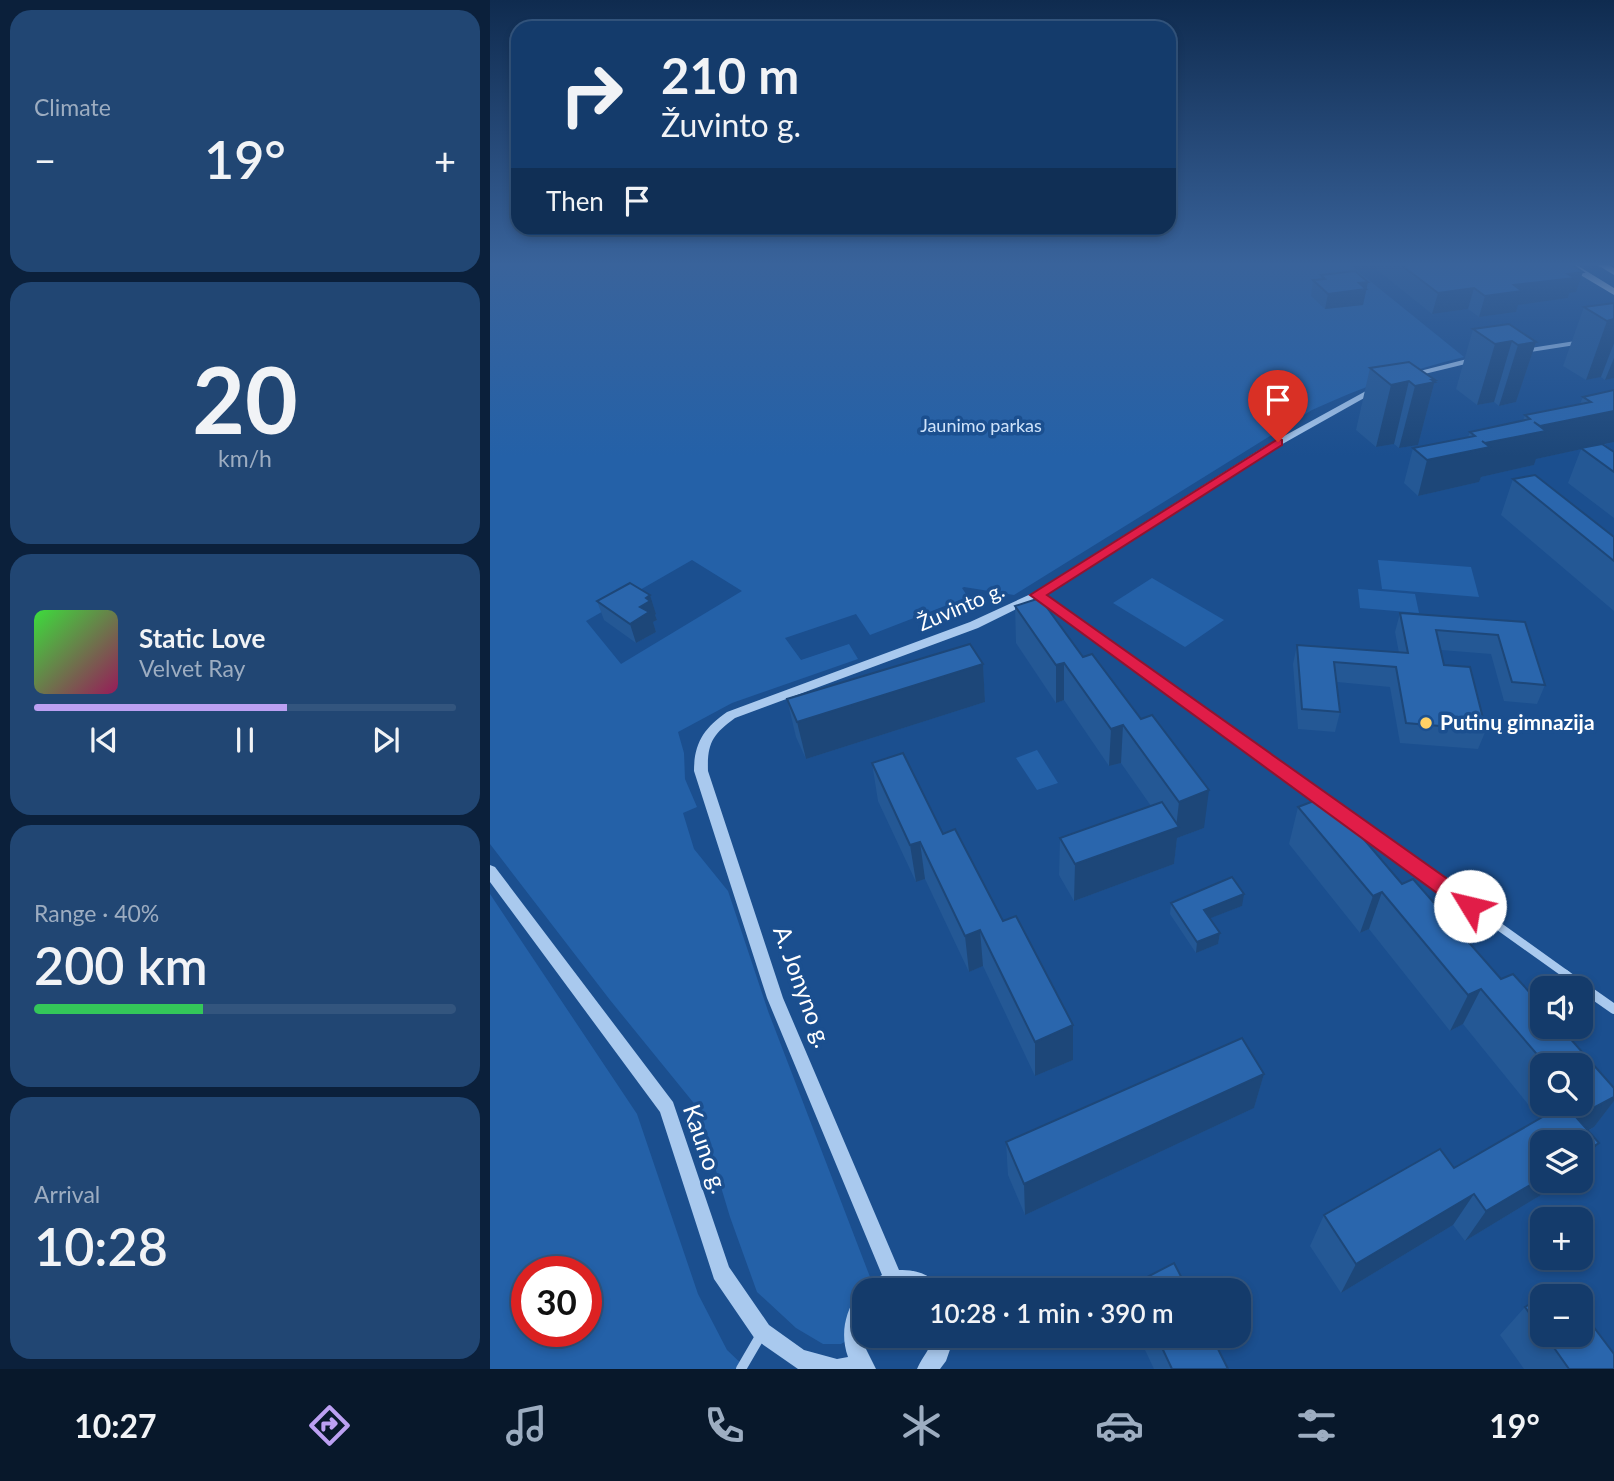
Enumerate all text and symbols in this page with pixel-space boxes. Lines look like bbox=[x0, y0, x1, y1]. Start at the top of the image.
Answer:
text: 210 m bbox=[661, 46, 799, 104]
icon: right bbox=[546, 49, 637, 140]
text: Climate bbox=[34, 93, 111, 121]
text: Žuvinto g. bbox=[661, 105, 801, 144]
text: 19° bbox=[204, 128, 286, 190]
text: − bbox=[34, 137, 56, 183]
text: + bbox=[434, 137, 456, 183]
icon: arrive bbox=[618, 182, 656, 220]
text: Then bbox=[546, 185, 604, 217]
text: 20 bbox=[192, 344, 298, 453]
pin bbox=[1248, 370, 1308, 442]
icon: arrive bbox=[1259, 381, 1297, 419]
park label: Jaunimo parkas bbox=[920, 414, 1042, 436]
text: km/h bbox=[218, 444, 272, 472]
street label: Žuvinto g. bbox=[913, 576, 1008, 635]
text: Static Love bbox=[139, 622, 266, 654]
text: Velvet Ray bbox=[139, 654, 245, 682]
place label: Putinų gimnazija bbox=[1440, 709, 1595, 734]
marker: Putinų gimnazija bbox=[1418, 715, 1434, 731]
icon: previous bbox=[85, 721, 123, 759]
icon: pause bbox=[226, 721, 264, 759]
icon: next bbox=[367, 721, 405, 759]
position arrow bbox=[1433, 869, 1507, 943]
text: Range · 40% bbox=[34, 899, 159, 927]
street label: A. Jonyno g. bbox=[768, 922, 839, 1051]
text: 200 km bbox=[34, 934, 208, 996]
map controls bbox=[1530, 976, 1593, 1347]
button: sound bbox=[1530, 976, 1593, 1039]
button: search bbox=[1530, 1053, 1593, 1116]
street label: Kauno g. bbox=[678, 1100, 735, 1197]
button: layers bbox=[1530, 1130, 1593, 1193]
text: Arrival bbox=[34, 1180, 100, 1208]
button: + bbox=[1530, 1207, 1593, 1270]
text: 10:28 bbox=[34, 1215, 168, 1277]
speed limit sign: 30 bbox=[511, 1256, 602, 1347]
button: − bbox=[1530, 1284, 1593, 1347]
text: 10:28 · 1 min · 390 m bbox=[929, 1297, 1174, 1329]
icon: directions bbox=[305, 1401, 354, 1450]
icon: music bbox=[502, 1401, 551, 1450]
icon: phone bbox=[700, 1401, 749, 1450]
icon: climate bbox=[897, 1401, 946, 1450]
icon: car bbox=[1095, 1401, 1144, 1450]
icon: filters bbox=[1292, 1401, 1341, 1450]
text: 10:27 bbox=[74, 1406, 157, 1445]
text: 19° bbox=[1489, 1406, 1540, 1445]

